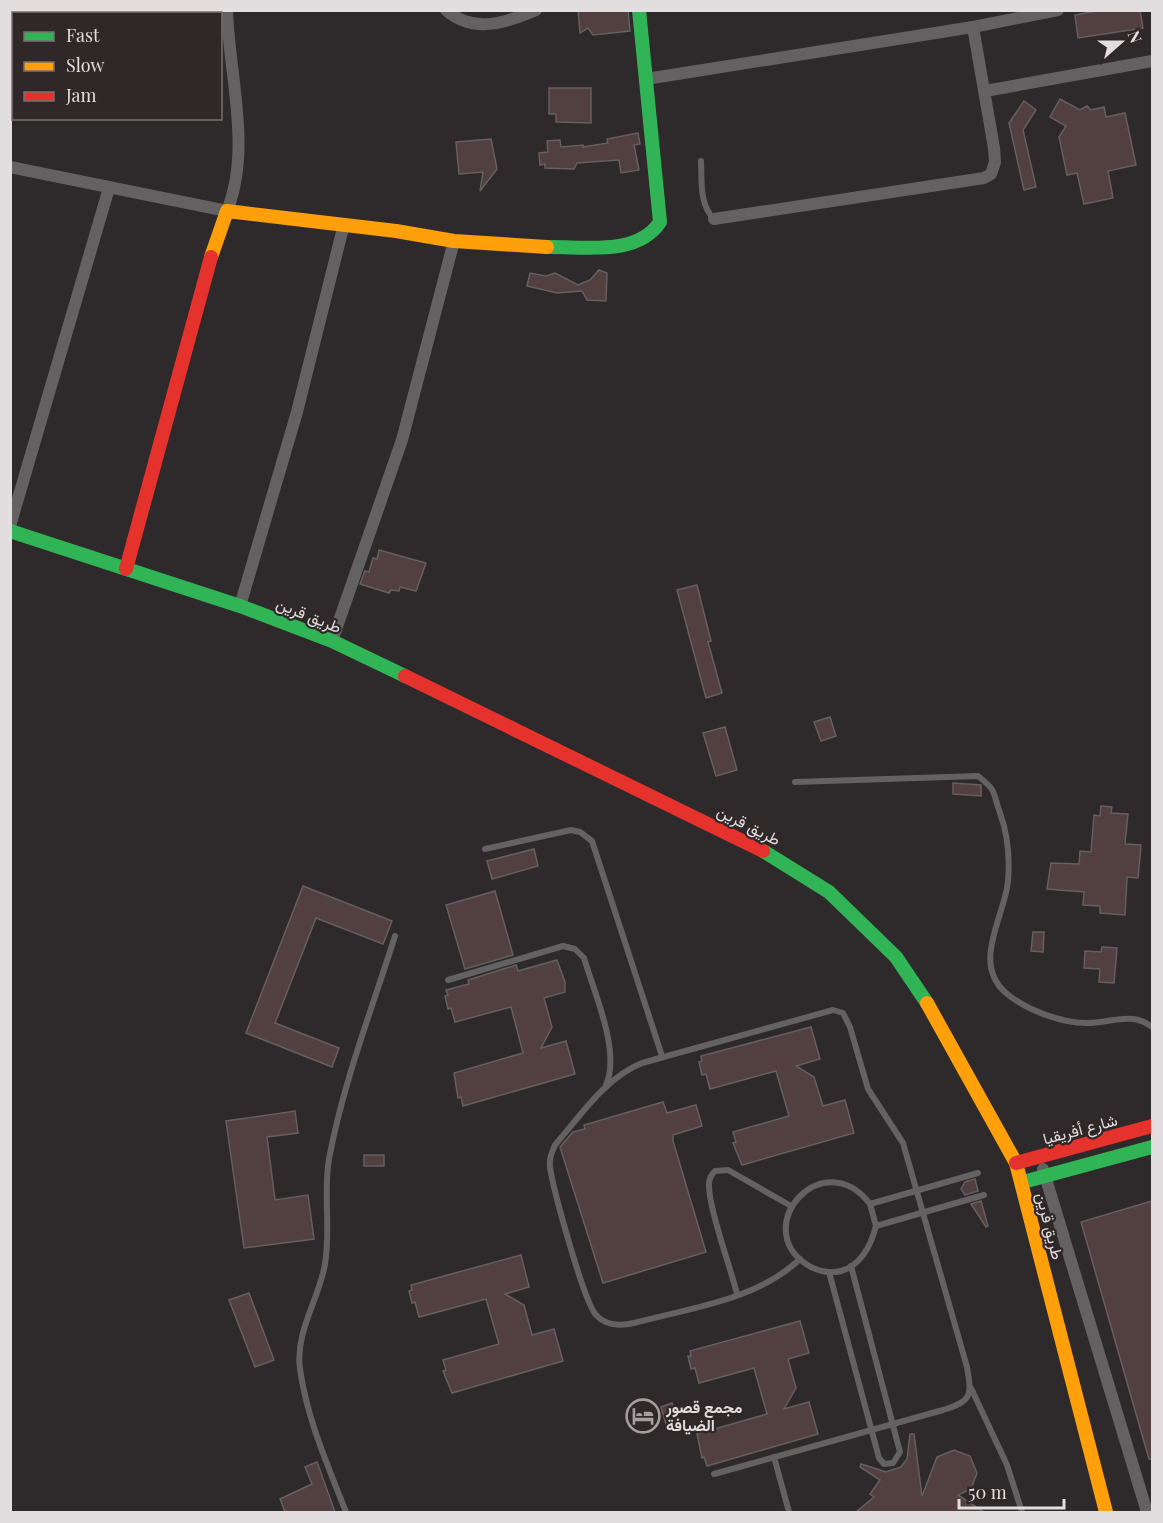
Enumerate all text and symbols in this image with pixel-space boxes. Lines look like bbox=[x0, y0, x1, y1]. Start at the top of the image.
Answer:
legend bbox=[12, 12, 222, 120]
north arrow bbox=[1091, 12, 1151, 72]
text: Fast bbox=[66, 23, 100, 47]
text: N bbox=[1124, 27, 1148, 46]
text: Slow bbox=[66, 53, 104, 77]
text: Jam bbox=[65, 83, 96, 107]
street label: طريق قرين bbox=[273, 592, 345, 638]
street label: طريق قرين bbox=[714, 800, 784, 850]
street label: شارع أفريقيا bbox=[1040, 1108, 1120, 1150]
street label: طريق قرين bbox=[1031, 1190, 1069, 1262]
place label: مجمع قصور الضيافة bbox=[665, 1396, 743, 1435]
hotel icon: مجمع قصور الضيافة bbox=[625, 1398, 661, 1434]
scale bar bbox=[959, 1472, 1064, 1510]
text: 50 m bbox=[968, 1480, 1007, 1504]

